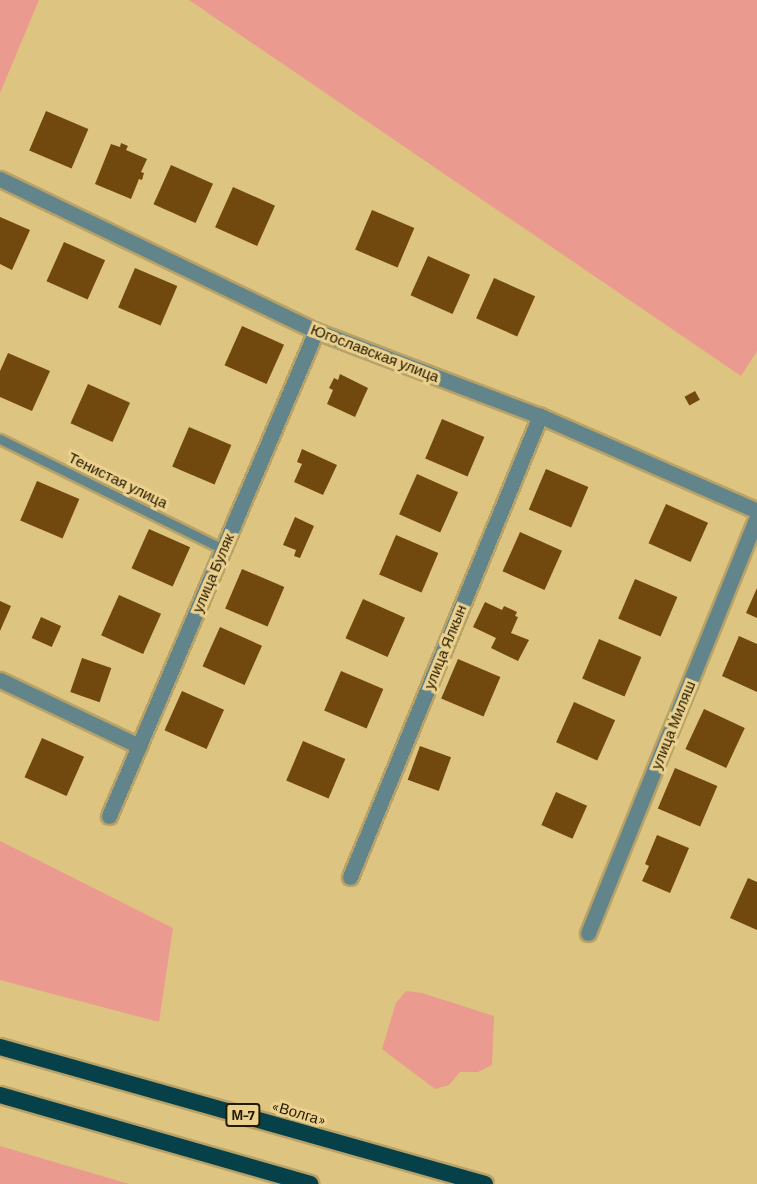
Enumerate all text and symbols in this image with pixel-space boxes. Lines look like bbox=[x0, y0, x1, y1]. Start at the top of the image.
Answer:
street label: Югославская улица bbox=[308, 320, 442, 386]
street label: Тенистая улица bbox=[65, 448, 171, 512]
street label: улица Буляк bbox=[188, 531, 238, 615]
street label: улица Ялкын bbox=[420, 602, 470, 692]
street label: улица Миляш bbox=[647, 678, 699, 772]
street label: «Волга» bbox=[269, 1097, 329, 1129]
road number: М-7 bbox=[225, 1104, 261, 1126]

